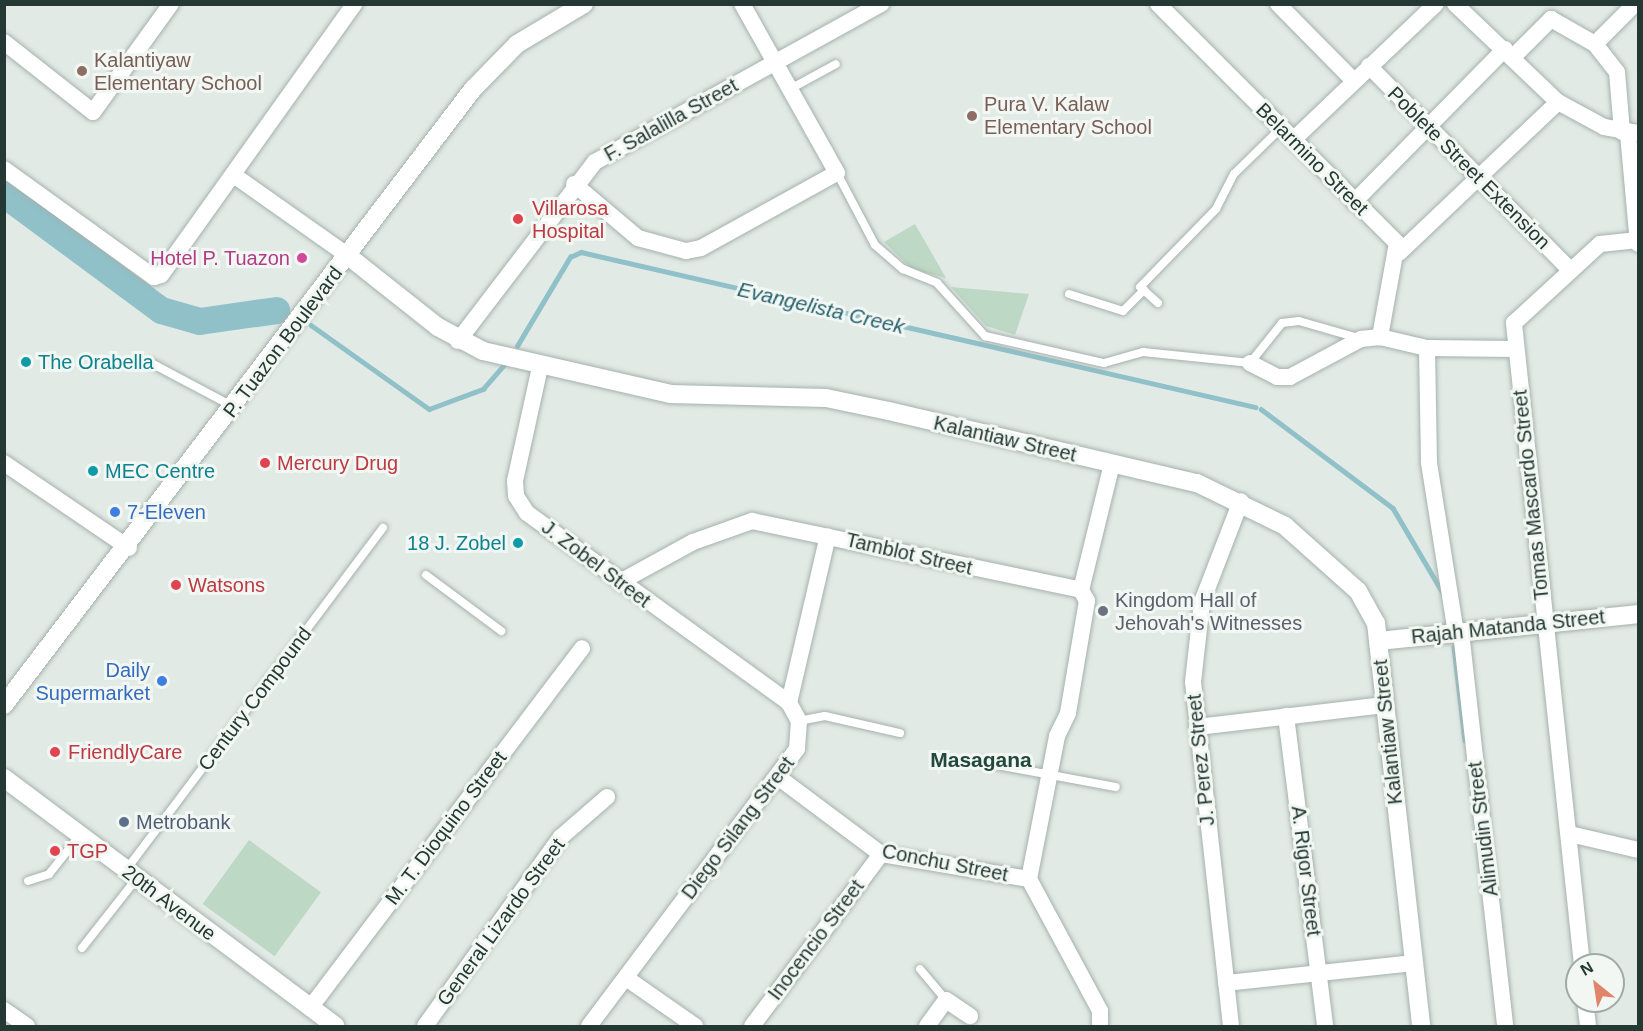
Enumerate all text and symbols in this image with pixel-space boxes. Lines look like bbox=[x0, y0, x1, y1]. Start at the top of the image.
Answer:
place label: Kalantiyaw Elementary School bbox=[94, 48, 262, 95]
marker: Kalantiyaw Elementary School bbox=[75, 64, 89, 78]
street label: F. Salalilla Street bbox=[600, 73, 742, 167]
street label: Poblete Street Extension bbox=[1383, 82, 1555, 254]
place label: Pura V. Kalaw Elementary School bbox=[984, 92, 1152, 139]
street label: Belarmino Street bbox=[1251, 98, 1373, 220]
marker: Pura V. Kalaw Elementary School bbox=[965, 109, 979, 123]
place label: Villarosa Hospital bbox=[532, 196, 608, 243]
marker: Villarosa Hospital bbox=[509, 210, 527, 228]
place label: Hotel P. Tuazon bbox=[150, 246, 290, 270]
marker: Hotel P. Tuazon bbox=[295, 251, 309, 265]
street label: P. Tuazon Boulevard bbox=[218, 262, 348, 422]
water label: Evangelista Creek bbox=[735, 277, 907, 339]
place label: The Orabella bbox=[38, 350, 154, 374]
marker: The Orabella bbox=[19, 355, 33, 369]
street label: Tomas Mascardo Street bbox=[1508, 389, 1554, 601]
street label: Kalantiaw Street bbox=[931, 411, 1079, 467]
place label: Mercury Drug bbox=[277, 451, 398, 475]
marker: Mercury Drug bbox=[258, 456, 272, 470]
place label: MEC Centre bbox=[105, 459, 215, 483]
marker: MEC Centre bbox=[86, 464, 100, 478]
place label: 7-Eleven bbox=[127, 500, 206, 524]
marker: 7-Eleven bbox=[108, 505, 122, 519]
street label: J. Zobel Street bbox=[537, 515, 655, 613]
street label: Tamblot Street bbox=[843, 528, 975, 580]
place label: 18 J. Zobel bbox=[407, 531, 506, 555]
marker: 18 J. Zobel bbox=[511, 536, 525, 550]
place label: Watsons bbox=[188, 573, 265, 597]
marker: Watsons bbox=[169, 578, 183, 592]
place label: Kingdom Hall of Jehovah's Witnesses bbox=[1115, 588, 1302, 635]
marker: Kingdom Hall of Jehovah's Witnesses bbox=[1096, 604, 1110, 618]
street label: Rajah Matanda Street bbox=[1410, 605, 1606, 649]
street label: Century Compound bbox=[193, 623, 317, 775]
place label: Daily Supermarket bbox=[36, 658, 150, 705]
street label: Kalantiaw Street bbox=[1368, 658, 1408, 806]
marker: Daily Supermarket bbox=[155, 674, 169, 688]
street label: J. Perez Street bbox=[1182, 693, 1220, 827]
place label: FriendlyCare bbox=[68, 740, 182, 764]
marker: FriendlyCare bbox=[46, 743, 64, 761]
street label: M. T. Dioquino Street bbox=[380, 746, 512, 910]
district label: Masagana bbox=[930, 747, 1032, 773]
street label: Diego Silang Street bbox=[677, 752, 799, 904]
street label: Alimudin Street bbox=[1463, 760, 1503, 898]
street label: A. Rigor Street bbox=[1286, 804, 1326, 938]
place label: Metrobank bbox=[136, 810, 230, 834]
marker: Metrobank bbox=[117, 815, 131, 829]
street label: General Lizardo Street bbox=[432, 834, 570, 1010]
place label: TGP bbox=[67, 839, 108, 863]
street label: Conchu Street bbox=[880, 839, 1010, 887]
marker: TGP bbox=[48, 844, 62, 858]
street label: 20th Avenue bbox=[117, 860, 221, 946]
street label: Inocencio Street bbox=[763, 875, 869, 1005]
north arrow bbox=[1565, 953, 1625, 1013]
text: N bbox=[1577, 958, 1596, 979]

